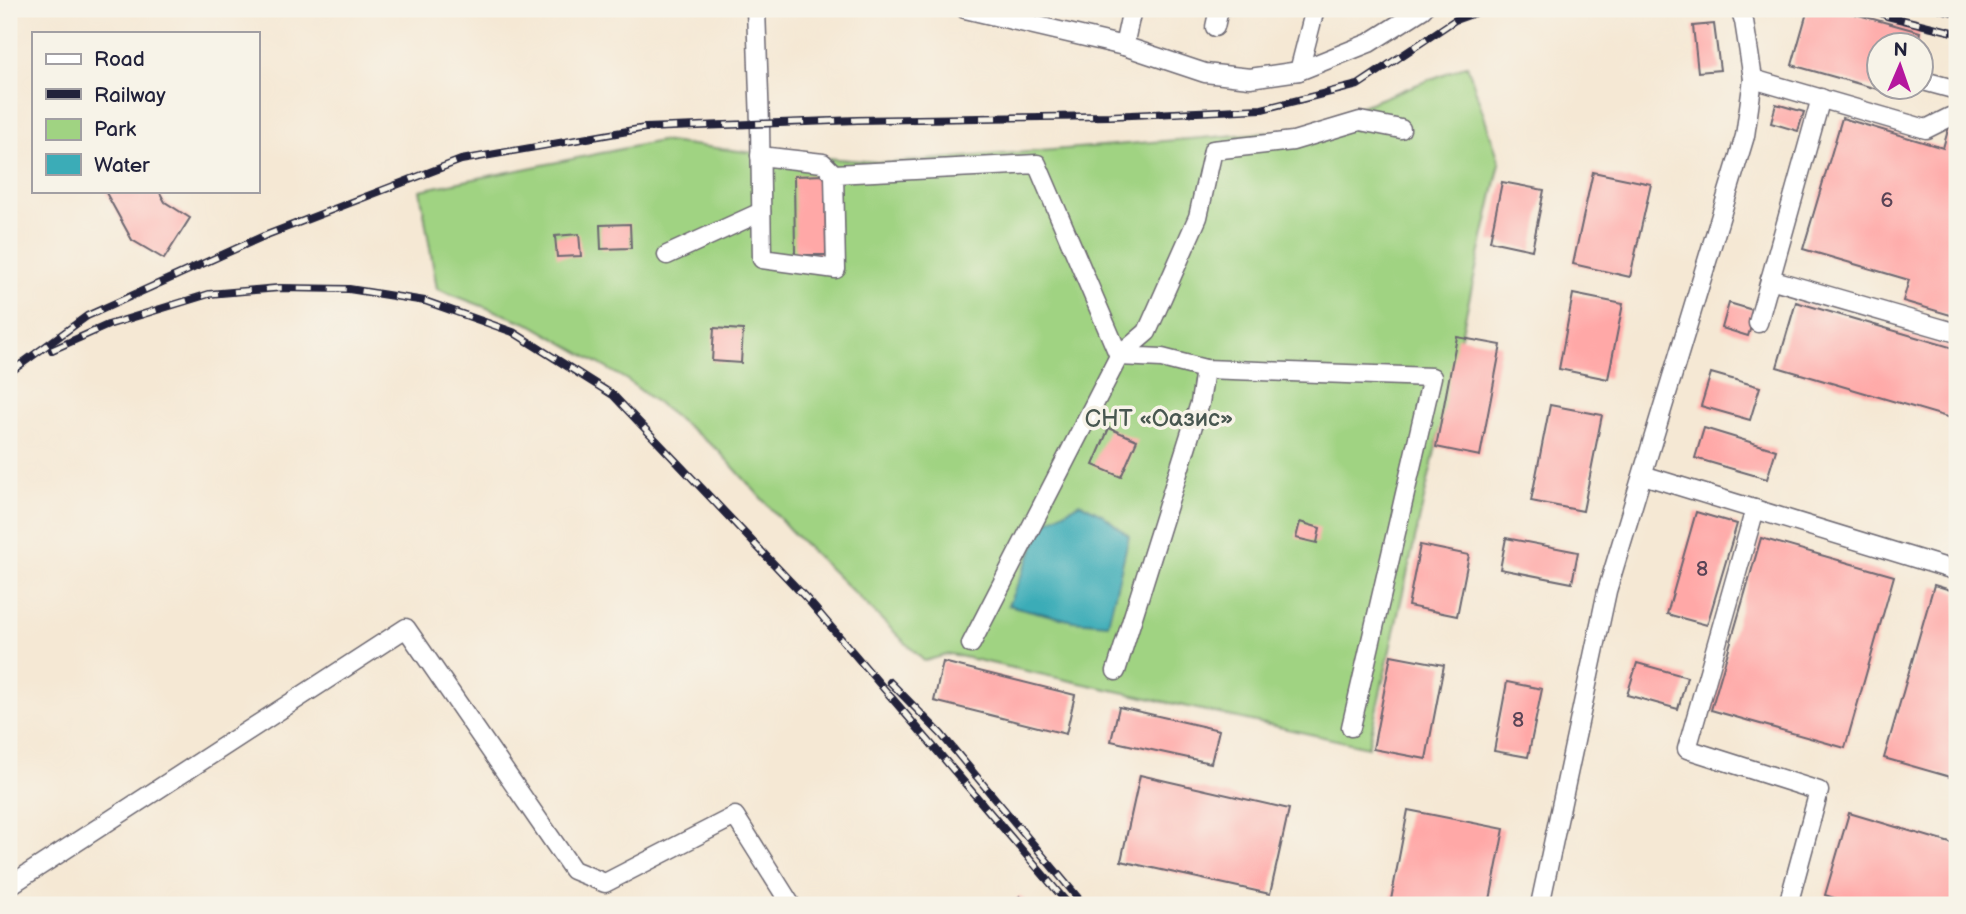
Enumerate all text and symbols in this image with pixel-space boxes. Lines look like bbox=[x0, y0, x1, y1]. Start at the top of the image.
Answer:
legend bbox=[32, 32, 259, 192]
north arrow bbox=[1864, 32, 1934, 102]
text: N bbox=[1893, 39, 1908, 62]
text: Road bbox=[94, 47, 145, 72]
text: Railway bbox=[94, 83, 166, 108]
text: Park bbox=[94, 117, 137, 142]
text: Water bbox=[94, 153, 150, 178]
house number: 6 bbox=[1881, 188, 1894, 213]
park label: СНТ «Оазис» bbox=[1085, 404, 1233, 433]
house number: 8 bbox=[1696, 557, 1708, 582]
house number: 8 bbox=[1512, 708, 1524, 733]

